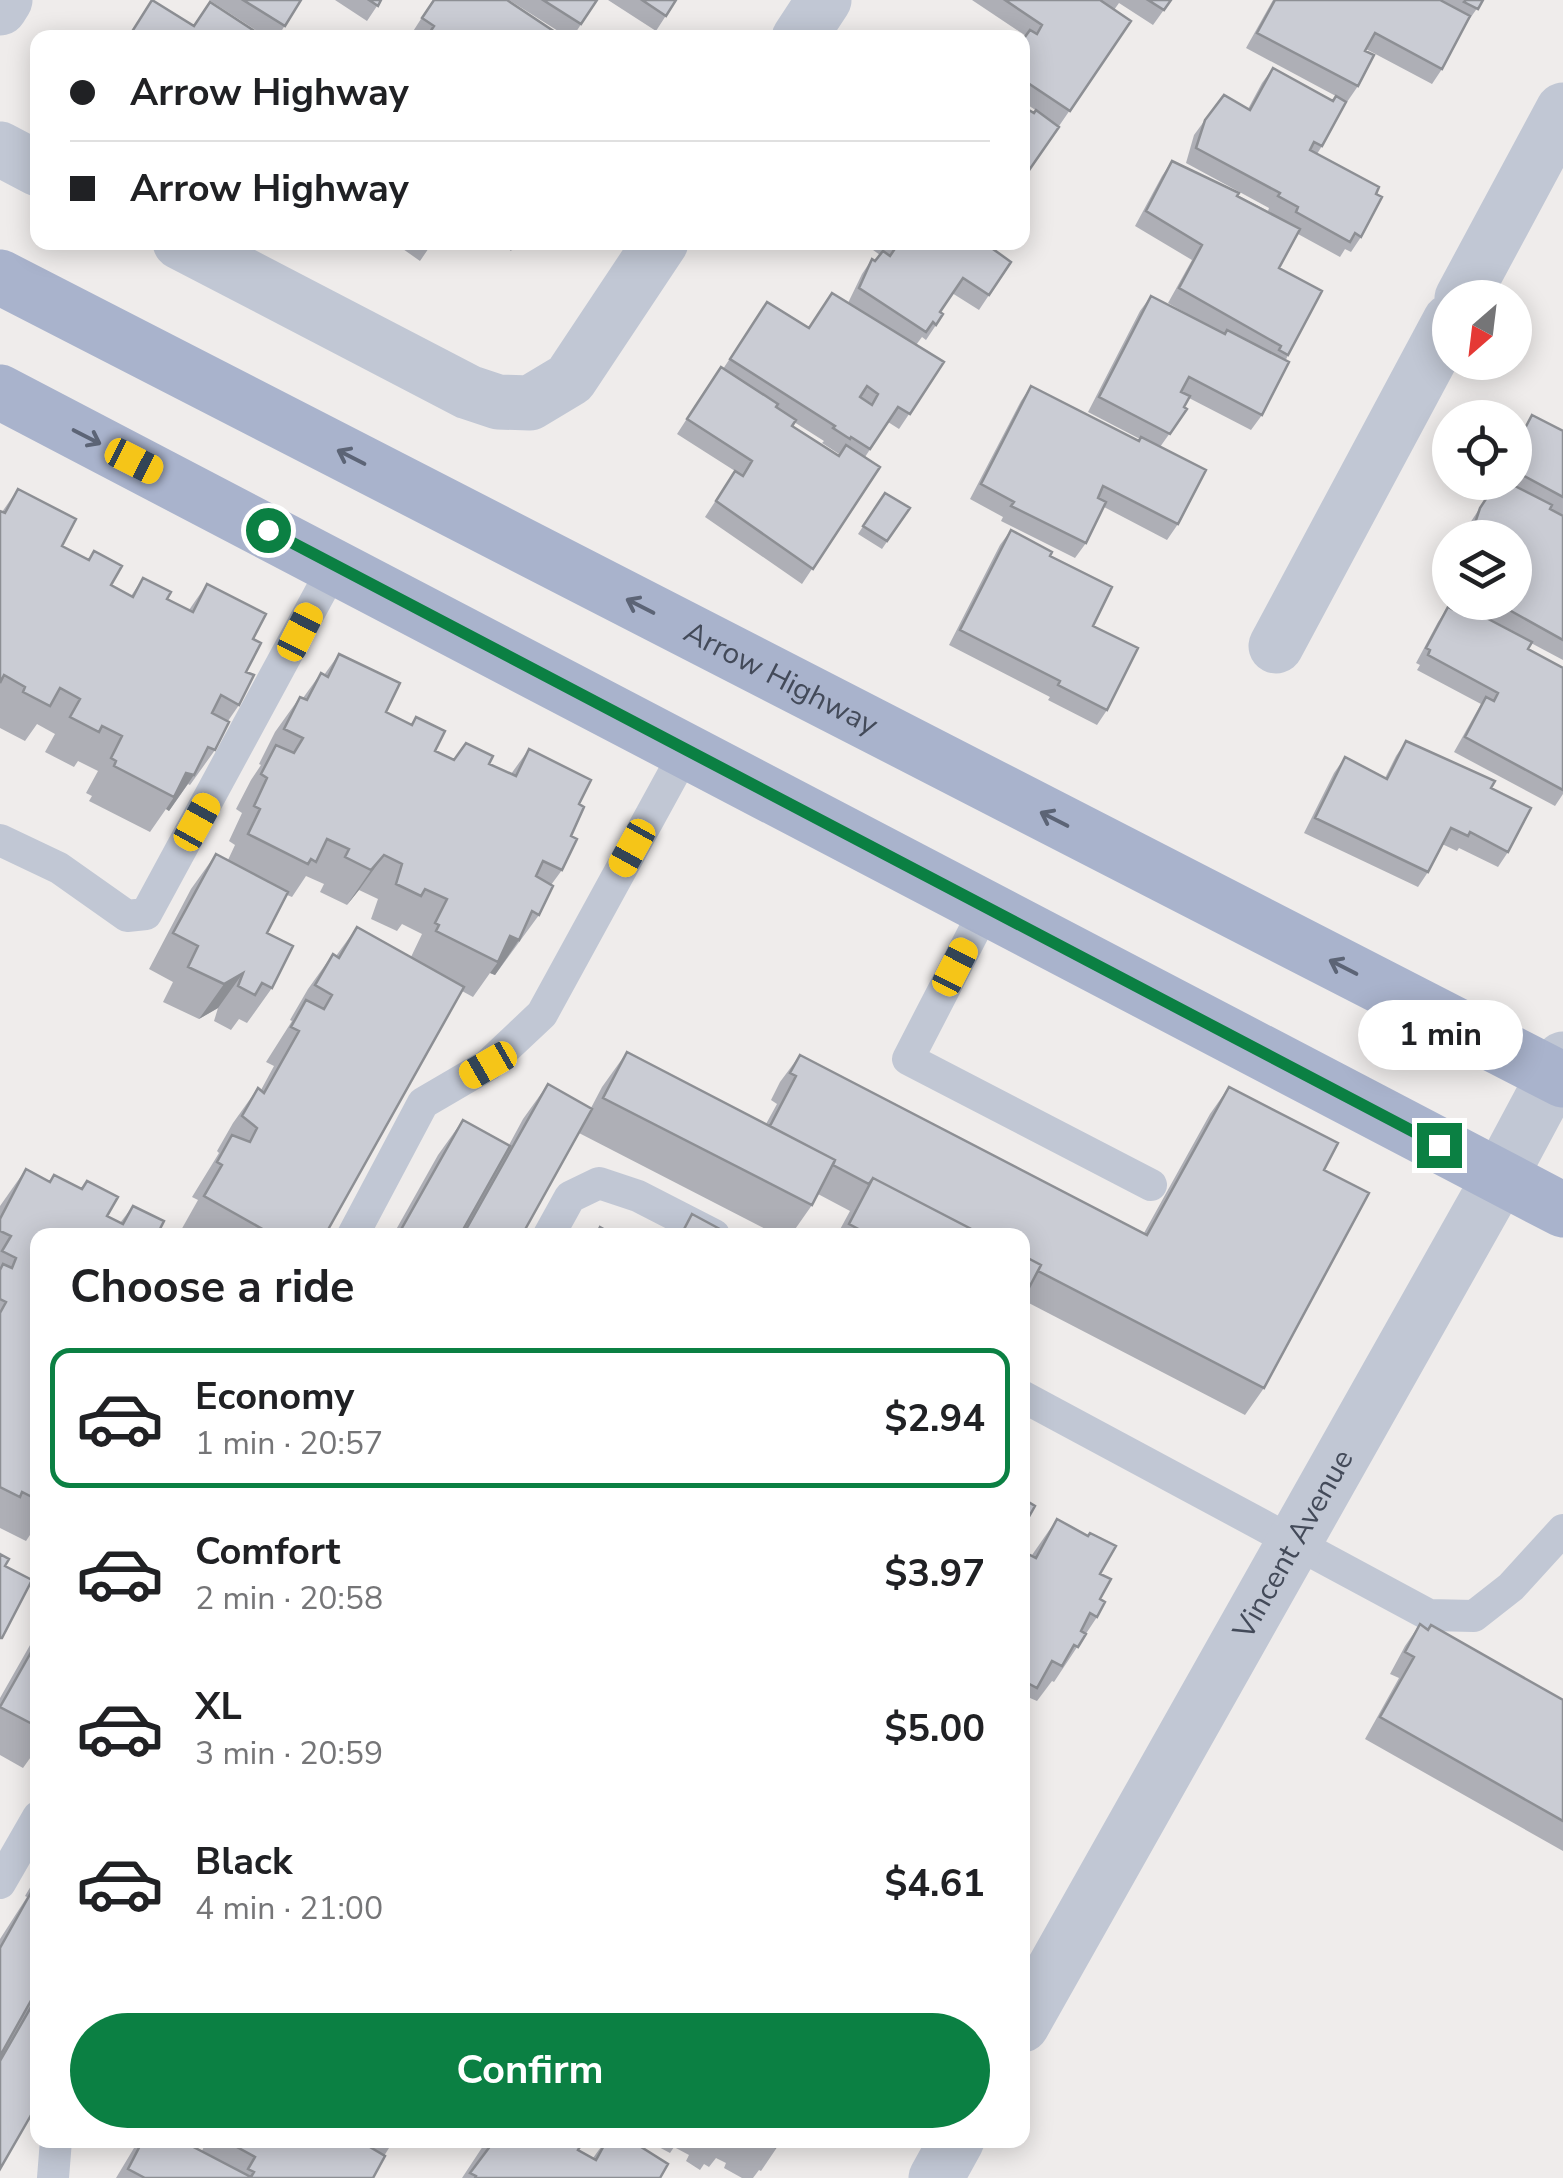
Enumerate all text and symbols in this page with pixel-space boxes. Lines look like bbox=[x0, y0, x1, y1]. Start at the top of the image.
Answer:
text: Arrow Highway bbox=[130, 67, 409, 118]
text: Arrow Highway bbox=[130, 163, 409, 214]
north arrow bbox=[1432, 280, 1532, 380]
map controls bbox=[1432, 280, 1532, 620]
button: locate bbox=[1432, 400, 1532, 500]
one-way arrow bbox=[71, 428, 101, 447]
car bbox=[100, 434, 168, 488]
one-way arrow bbox=[337, 447, 367, 466]
route start bbox=[246, 508, 291, 553]
button: layers bbox=[1432, 520, 1532, 620]
one-way arrow bbox=[626, 596, 656, 615]
car bbox=[273, 598, 327, 666]
street label: Arrow Highway bbox=[677, 612, 885, 746]
car bbox=[169, 788, 225, 856]
one-way arrow bbox=[1040, 809, 1069, 828]
car bbox=[604, 814, 660, 882]
car bbox=[928, 933, 982, 1001]
one-way arrow bbox=[1329, 957, 1359, 976]
callout: 1 min bbox=[1356, 1000, 1522, 1070]
text: 1 min bbox=[1399, 1013, 1482, 1056]
car bbox=[455, 1037, 521, 1093]
route end bbox=[1417, 1123, 1462, 1168]
text: Choose a ride bbox=[70, 1257, 355, 1318]
text: Economy bbox=[195, 1371, 354, 1422]
icon: car bbox=[75, 1373, 165, 1463]
text: $2.94 bbox=[884, 1393, 985, 1444]
text: 1 min · 20:57 bbox=[195, 1422, 383, 1465]
street label: Vincent Avenue bbox=[1223, 1442, 1363, 1648]
text: Comfort bbox=[195, 1526, 340, 1577]
icon: car bbox=[75, 1528, 165, 1618]
text: $3.97 bbox=[884, 1548, 985, 1599]
text: 2 min · 20:58 bbox=[195, 1577, 383, 1620]
text: XL bbox=[195, 1681, 242, 1732]
icon: car bbox=[75, 1683, 165, 1773]
text: $5.00 bbox=[884, 1703, 985, 1754]
text: 3 min · 20:59 bbox=[195, 1732, 383, 1775]
text: Black bbox=[195, 1836, 292, 1887]
icon: car bbox=[75, 1838, 165, 1928]
text: $4.61 bbox=[884, 1858, 985, 1909]
text: 4 min · 21:00 bbox=[195, 1887, 383, 1930]
button: Confirm bbox=[70, 2013, 990, 2128]

